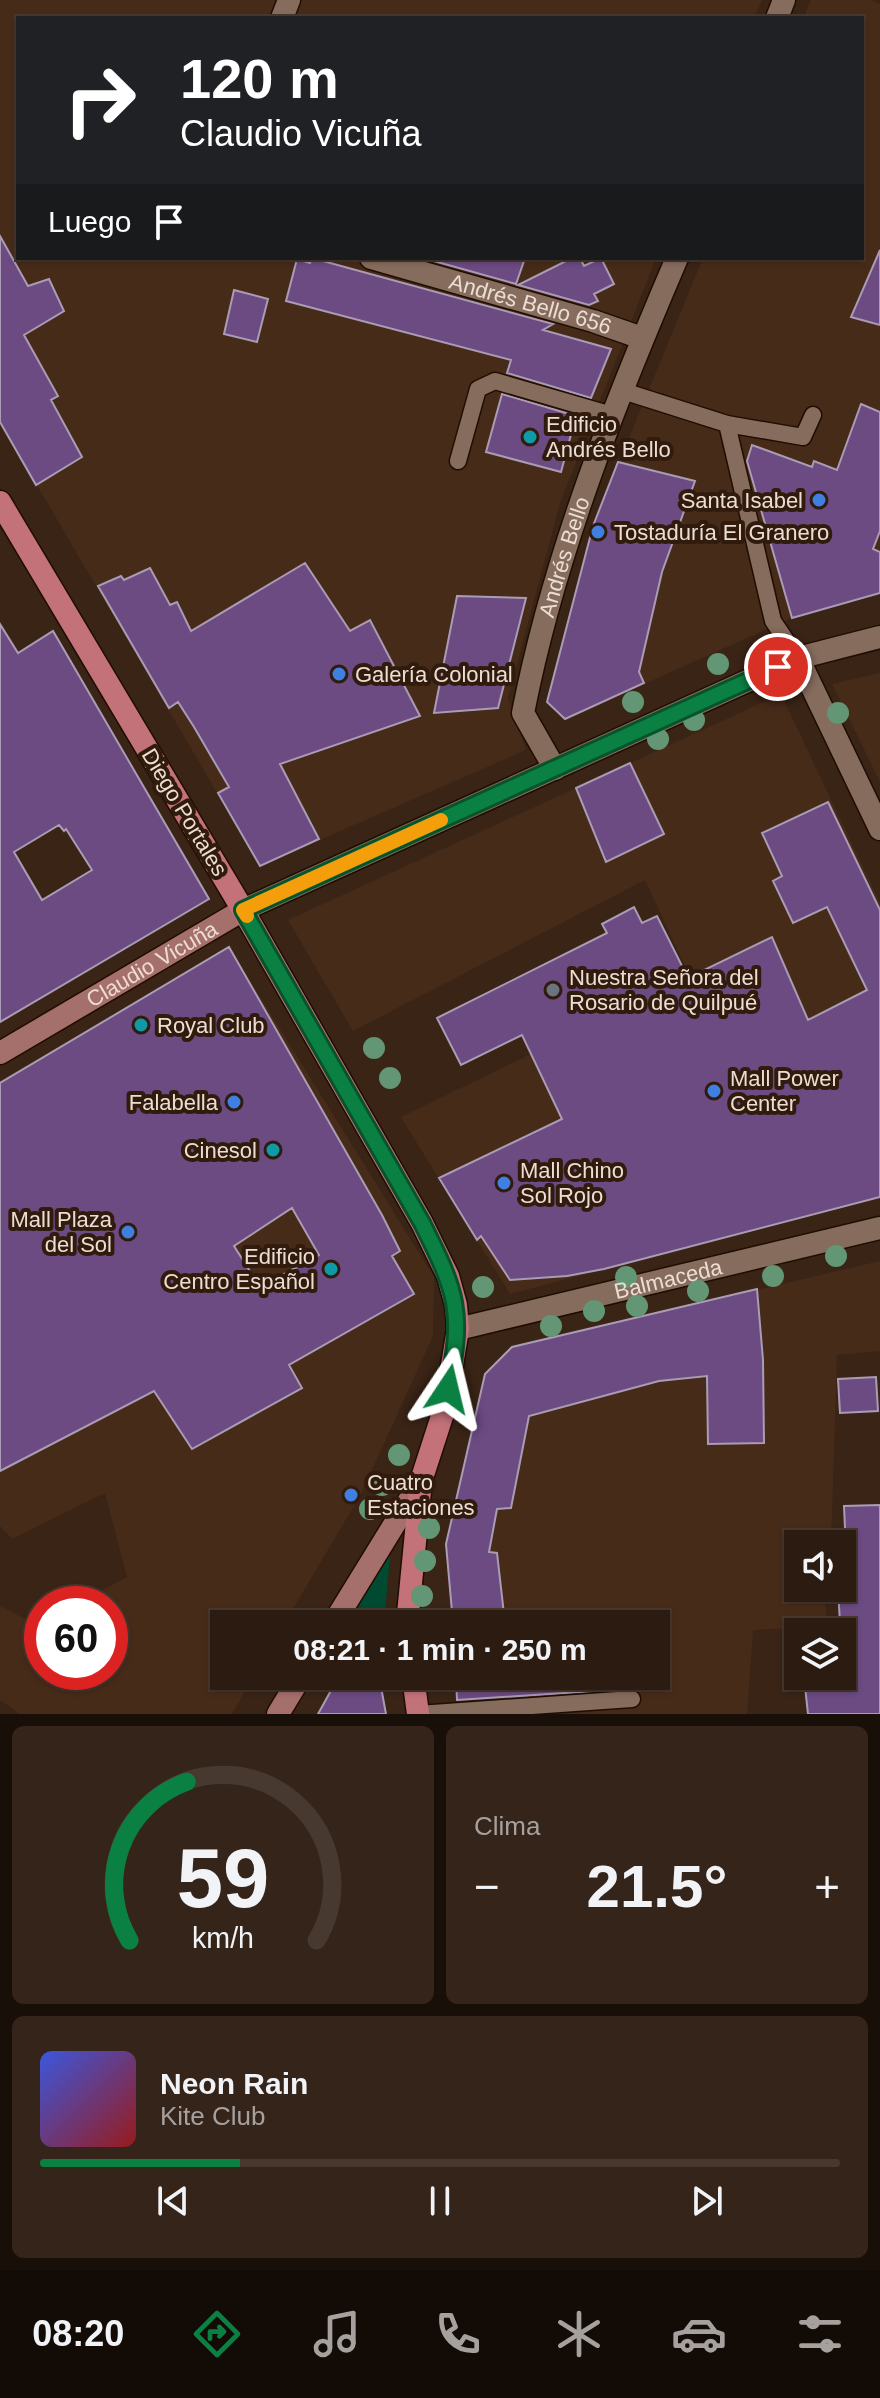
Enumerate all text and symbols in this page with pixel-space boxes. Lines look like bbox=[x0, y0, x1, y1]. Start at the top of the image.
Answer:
text: 120 m bbox=[180, 47, 339, 110]
icon: right bbox=[48, 48, 152, 152]
text: Claudio Vicuña bbox=[180, 113, 422, 154]
icon: arrive bbox=[147, 200, 191, 244]
text: Luego bbox=[48, 205, 131, 238]
street label: Andrés Bello 656 bbox=[446, 269, 615, 340]
place label: Edificio Andrés Bello bbox=[546, 412, 671, 462]
marker: Edificio Andrés Bello bbox=[521, 428, 539, 446]
place label: Santa Isabel bbox=[681, 488, 803, 513]
marker: Santa Isabel bbox=[810, 491, 828, 509]
street label: Andrés Bello bbox=[534, 493, 595, 620]
place label: Tostaduría El Granero bbox=[614, 520, 829, 545]
marker: Tostaduría El Granero bbox=[589, 523, 607, 541]
pin bbox=[744, 633, 812, 701]
icon: arrive bbox=[756, 645, 800, 689]
place label: Galería Colonial bbox=[355, 662, 513, 687]
marker: Galería Colonial bbox=[330, 665, 348, 683]
street label: Diego Portales bbox=[137, 744, 232, 881]
street label: Claudio Vicuña bbox=[82, 916, 223, 1012]
place label: Nuestra Señora del Rosario de Quilpué bbox=[569, 965, 759, 1015]
marker: Nuestra Señora del Rosario de Quilpué bbox=[544, 981, 562, 999]
place label: Royal Club bbox=[157, 1013, 265, 1038]
marker: Royal Club bbox=[132, 1016, 150, 1034]
place label: Mall Power Center bbox=[730, 1066, 839, 1116]
marker: Mall Power Center bbox=[705, 1082, 723, 1100]
place label: Falabella bbox=[129, 1090, 219, 1115]
marker: Falabella bbox=[225, 1093, 243, 1111]
place label: Cinesol bbox=[184, 1138, 257, 1163]
marker: Cinesol bbox=[264, 1141, 282, 1159]
place label: Mall Chino Sol Rojo bbox=[520, 1158, 624, 1208]
marker: Mall Chino Sol Rojo bbox=[495, 1174, 513, 1192]
place label: Mall Plaza del Sol bbox=[11, 1207, 113, 1257]
marker: Mall Plaza del Sol bbox=[119, 1223, 137, 1241]
place label: Edificio Centro Español bbox=[163, 1244, 315, 1294]
street label: Balmaceda bbox=[612, 1254, 725, 1304]
marker: Edificio Centro Español bbox=[322, 1260, 340, 1278]
position arrow bbox=[406, 1347, 490, 1431]
place label: Cuatro Estaciones bbox=[367, 1470, 475, 1520]
marker: Cuatro Estaciones bbox=[342, 1486, 360, 1504]
map controls bbox=[784, 1530, 856, 1690]
button: sound bbox=[784, 1530, 856, 1602]
speed limit sign: 60 bbox=[24, 1586, 128, 1690]
button: layers bbox=[784, 1618, 856, 1690]
text: 08:21 · 1 min · 250 m bbox=[293, 1633, 587, 1666]
text: Clima bbox=[474, 1811, 540, 1841]
text: 59 bbox=[177, 1832, 269, 1925]
text: 21.5° bbox=[587, 1853, 727, 1920]
text: − bbox=[474, 1862, 500, 1911]
text: + bbox=[814, 1862, 840, 1911]
text: km/h bbox=[192, 1922, 254, 1954]
text: Neon Rain bbox=[160, 2067, 308, 2100]
text: Kite Club bbox=[160, 2101, 266, 2131]
icon: previous bbox=[151, 2179, 195, 2223]
icon: pause bbox=[418, 2179, 462, 2223]
icon: next bbox=[685, 2179, 729, 2223]
icon: directions bbox=[189, 2306, 245, 2362]
icon: music bbox=[309, 2306, 365, 2362]
icon: phone bbox=[430, 2306, 486, 2362]
icon: climate bbox=[551, 2306, 607, 2362]
icon: car bbox=[671, 2306, 727, 2362]
icon: filters bbox=[792, 2306, 848, 2362]
text: 08:20 bbox=[32, 2313, 124, 2354]

